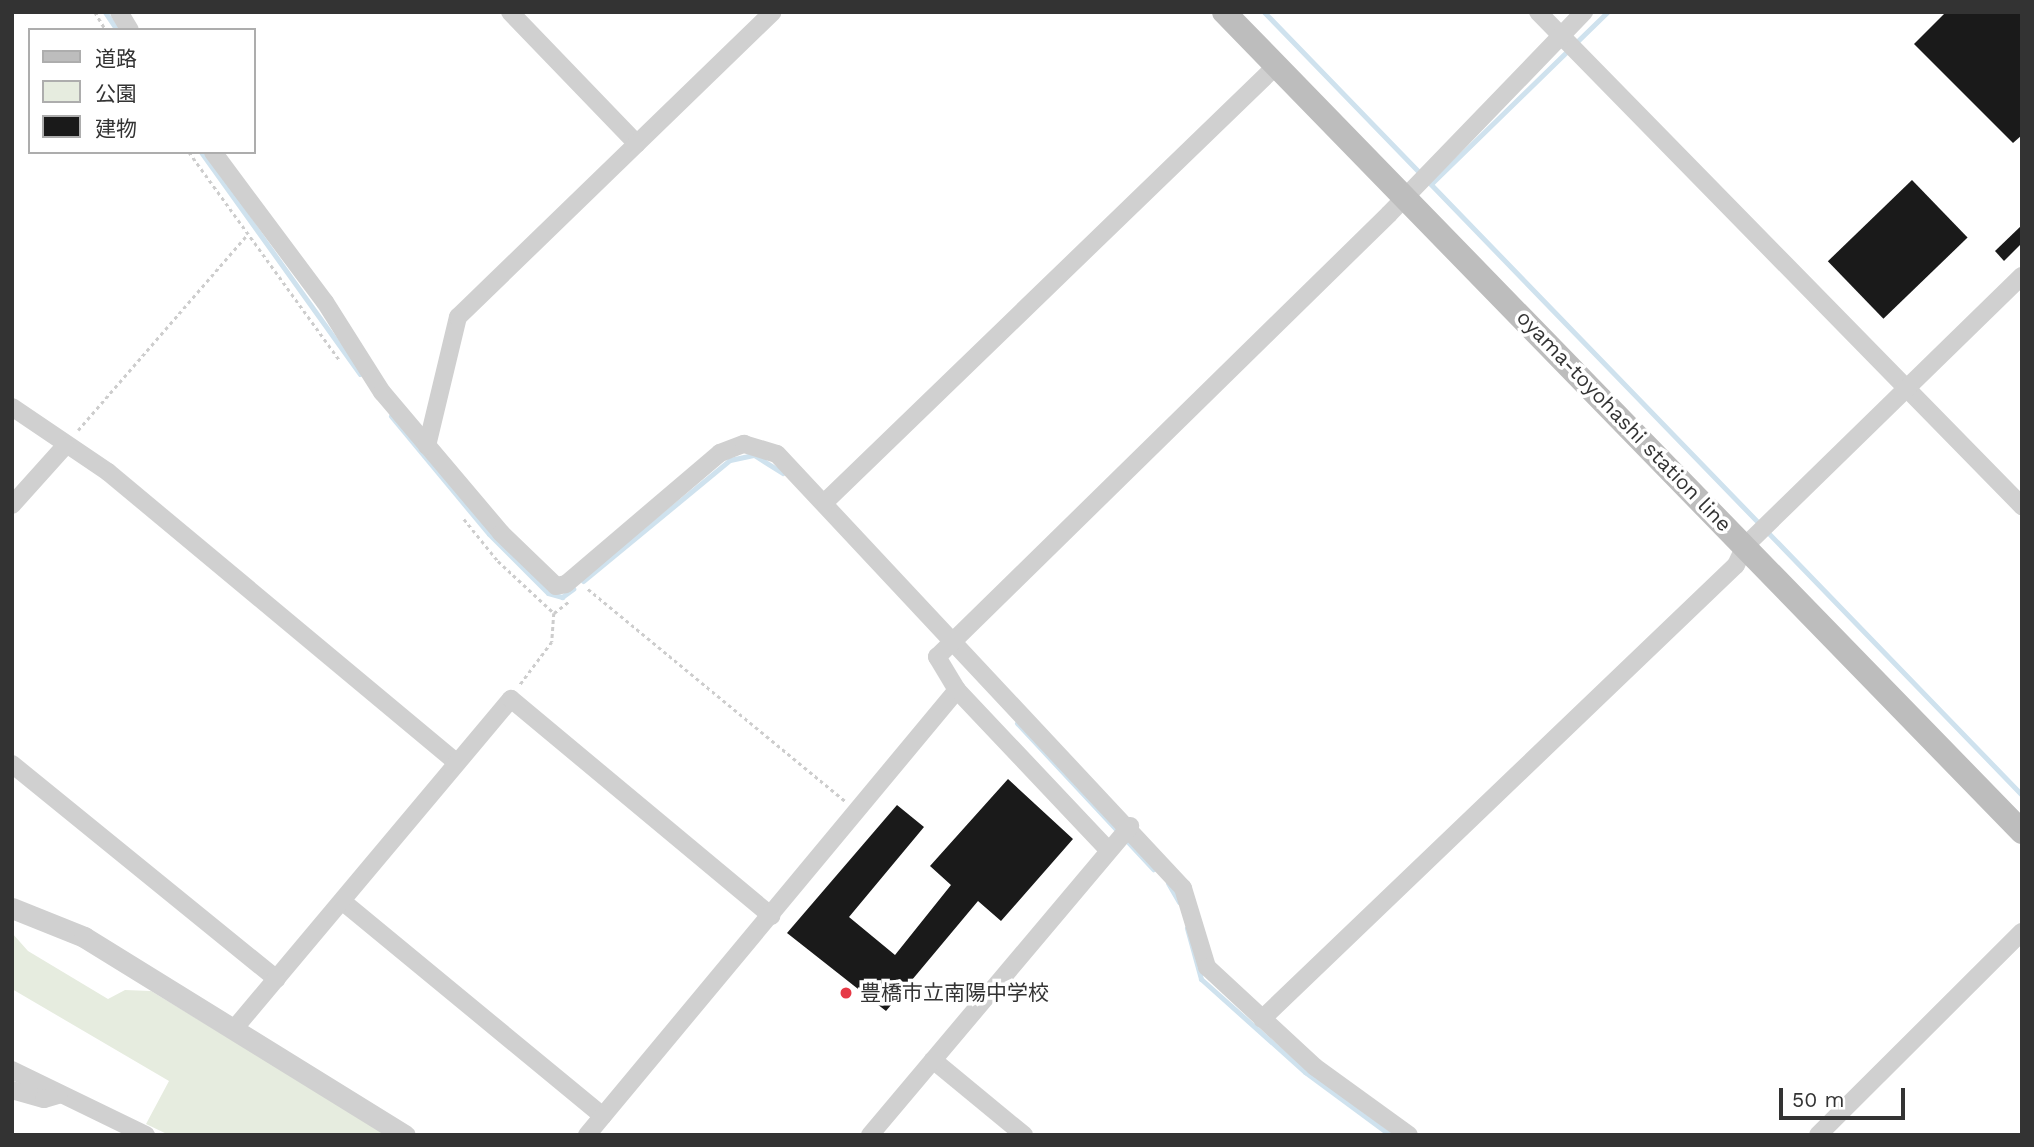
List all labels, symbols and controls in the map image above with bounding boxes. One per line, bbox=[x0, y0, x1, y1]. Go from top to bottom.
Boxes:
legend bbox=[28, 28, 256, 154]
text: 道路 bbox=[95, 46, 137, 71]
text: 公園 bbox=[95, 81, 137, 106]
text: 建物 bbox=[95, 116, 137, 141]
street label: oyama-toyohashi station line bbox=[1511, 305, 1737, 537]
place label: 豊橋市立南陽中学校 bbox=[860, 980, 1049, 1006]
marker: 豊橋市立南陽中学校 bbox=[838, 985, 854, 1001]
scale bar bbox=[1782, 1074, 1908, 1118]
text: 50 m bbox=[1792, 1087, 1844, 1112]

